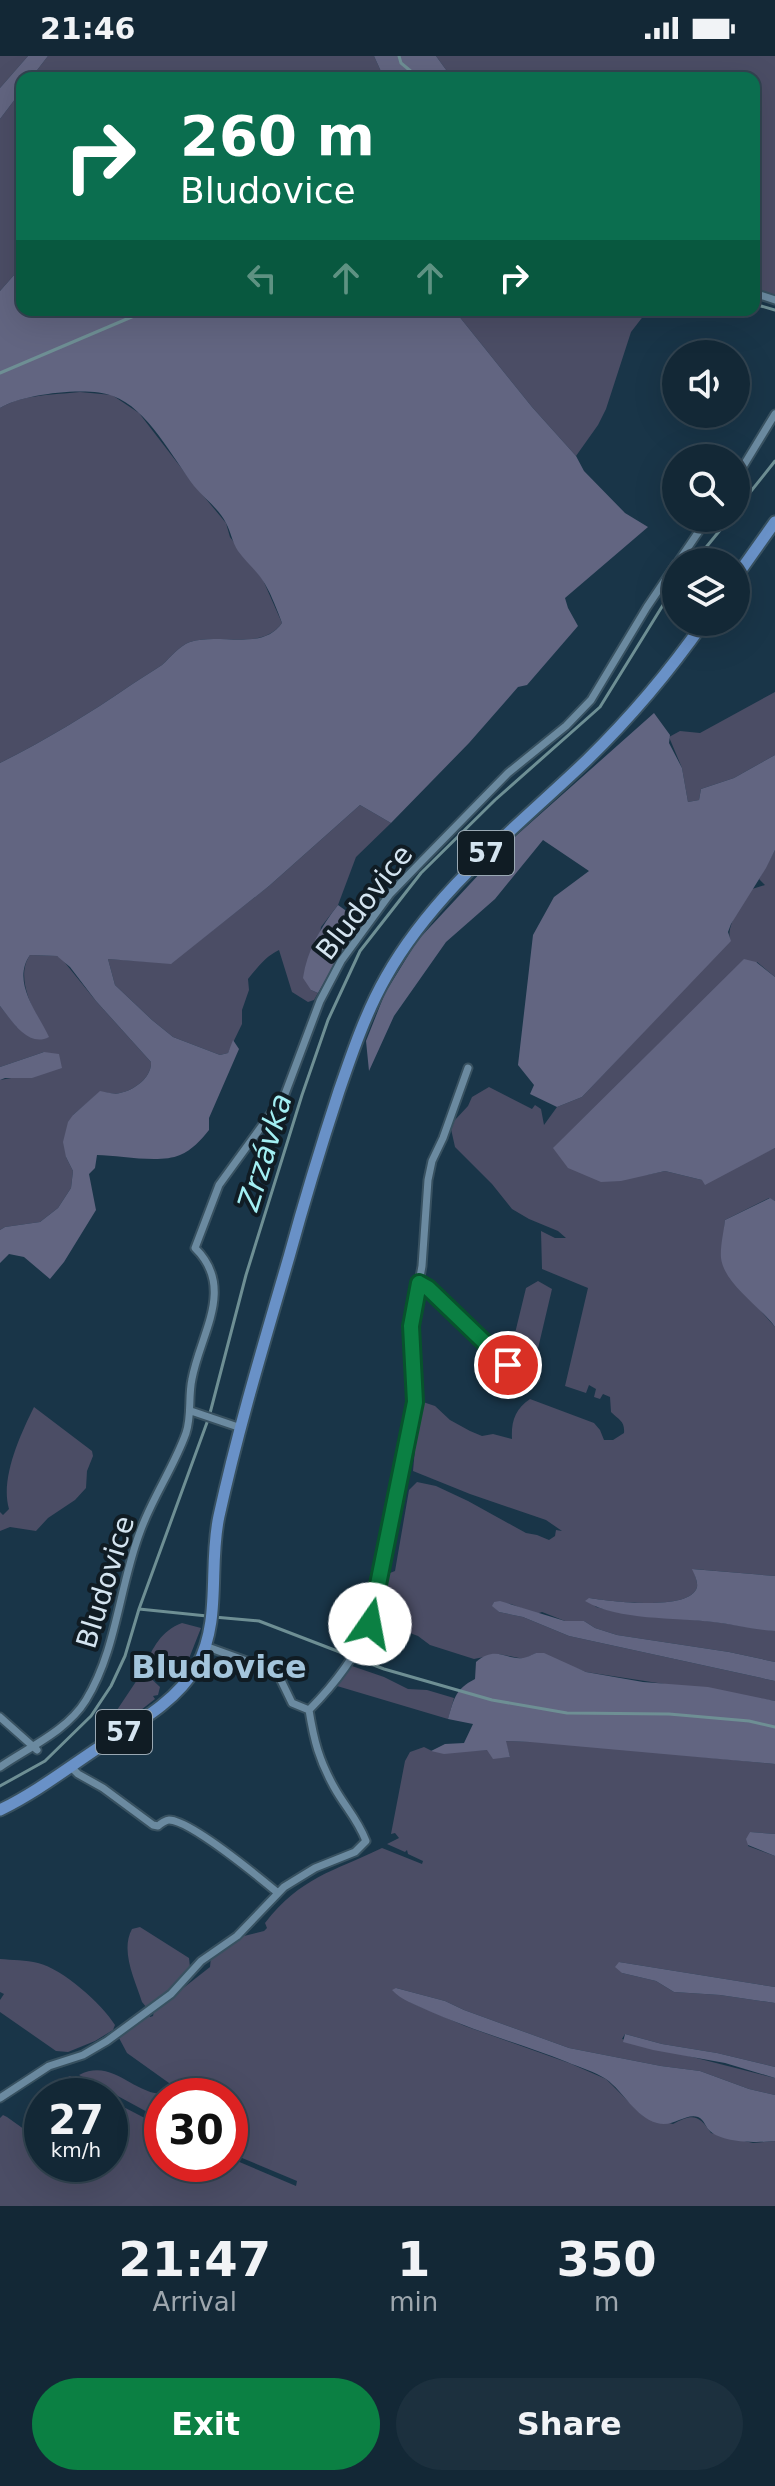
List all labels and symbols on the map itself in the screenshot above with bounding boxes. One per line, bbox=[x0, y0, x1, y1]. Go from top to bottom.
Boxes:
road number: 57 bbox=[458, 831, 514, 875]
street label: Bludovice bbox=[309, 838, 419, 966]
water label: Zrzávka bbox=[230, 1089, 299, 1216]
pin bbox=[474, 1331, 542, 1399]
street label: Bludovice bbox=[70, 1512, 141, 1652]
position arrow bbox=[328, 1582, 412, 1666]
district label: Bludovice bbox=[131, 1648, 307, 1686]
road number: 57 bbox=[96, 1710, 152, 1754]
speed limit sign: 30 bbox=[144, 2078, 248, 2182]

